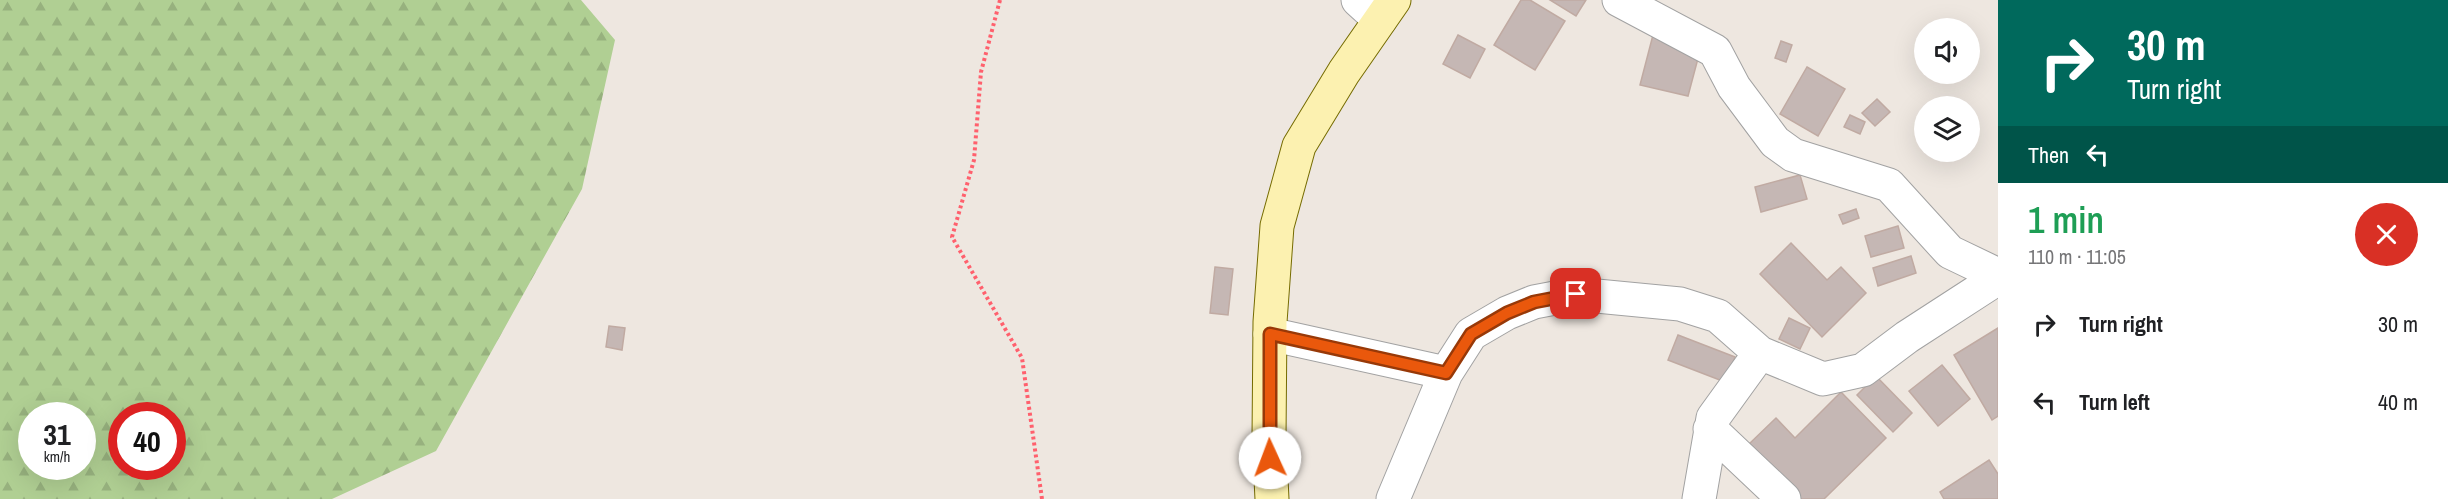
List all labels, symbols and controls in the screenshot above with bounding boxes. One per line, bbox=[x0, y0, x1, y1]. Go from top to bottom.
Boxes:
text: 30 m bbox=[2127, 17, 2206, 73]
map controls bbox=[1914, 18, 1980, 162]
button: sound bbox=[1914, 18, 1980, 84]
icon: right bbox=[2028, 24, 2106, 102]
text: Turn right bbox=[2127, 71, 2221, 107]
button: layers bbox=[1914, 96, 1980, 162]
icon: left bbox=[2081, 138, 2114, 171]
text: Then bbox=[2028, 140, 2069, 170]
text: 1 min bbox=[2028, 196, 2104, 244]
button: close bbox=[2355, 203, 2418, 266]
text: 110 m · 11:05 bbox=[2028, 243, 2126, 270]
pin bbox=[1550, 268, 1601, 319]
icon: arrive bbox=[1559, 277, 1592, 310]
icon: right bbox=[2028, 308, 2061, 341]
text: Turn right bbox=[2079, 309, 2163, 339]
text: 30 m bbox=[2378, 309, 2418, 339]
icon: left bbox=[2028, 386, 2061, 419]
text: Turn left bbox=[2079, 387, 2150, 417]
text: 40 m bbox=[2378, 387, 2418, 417]
speed limit sign: 40 bbox=[108, 402, 186, 480]
text: 31 bbox=[43, 414, 71, 454]
position arrow bbox=[1238, 426, 1302, 490]
text: km/h bbox=[44, 446, 70, 467]

